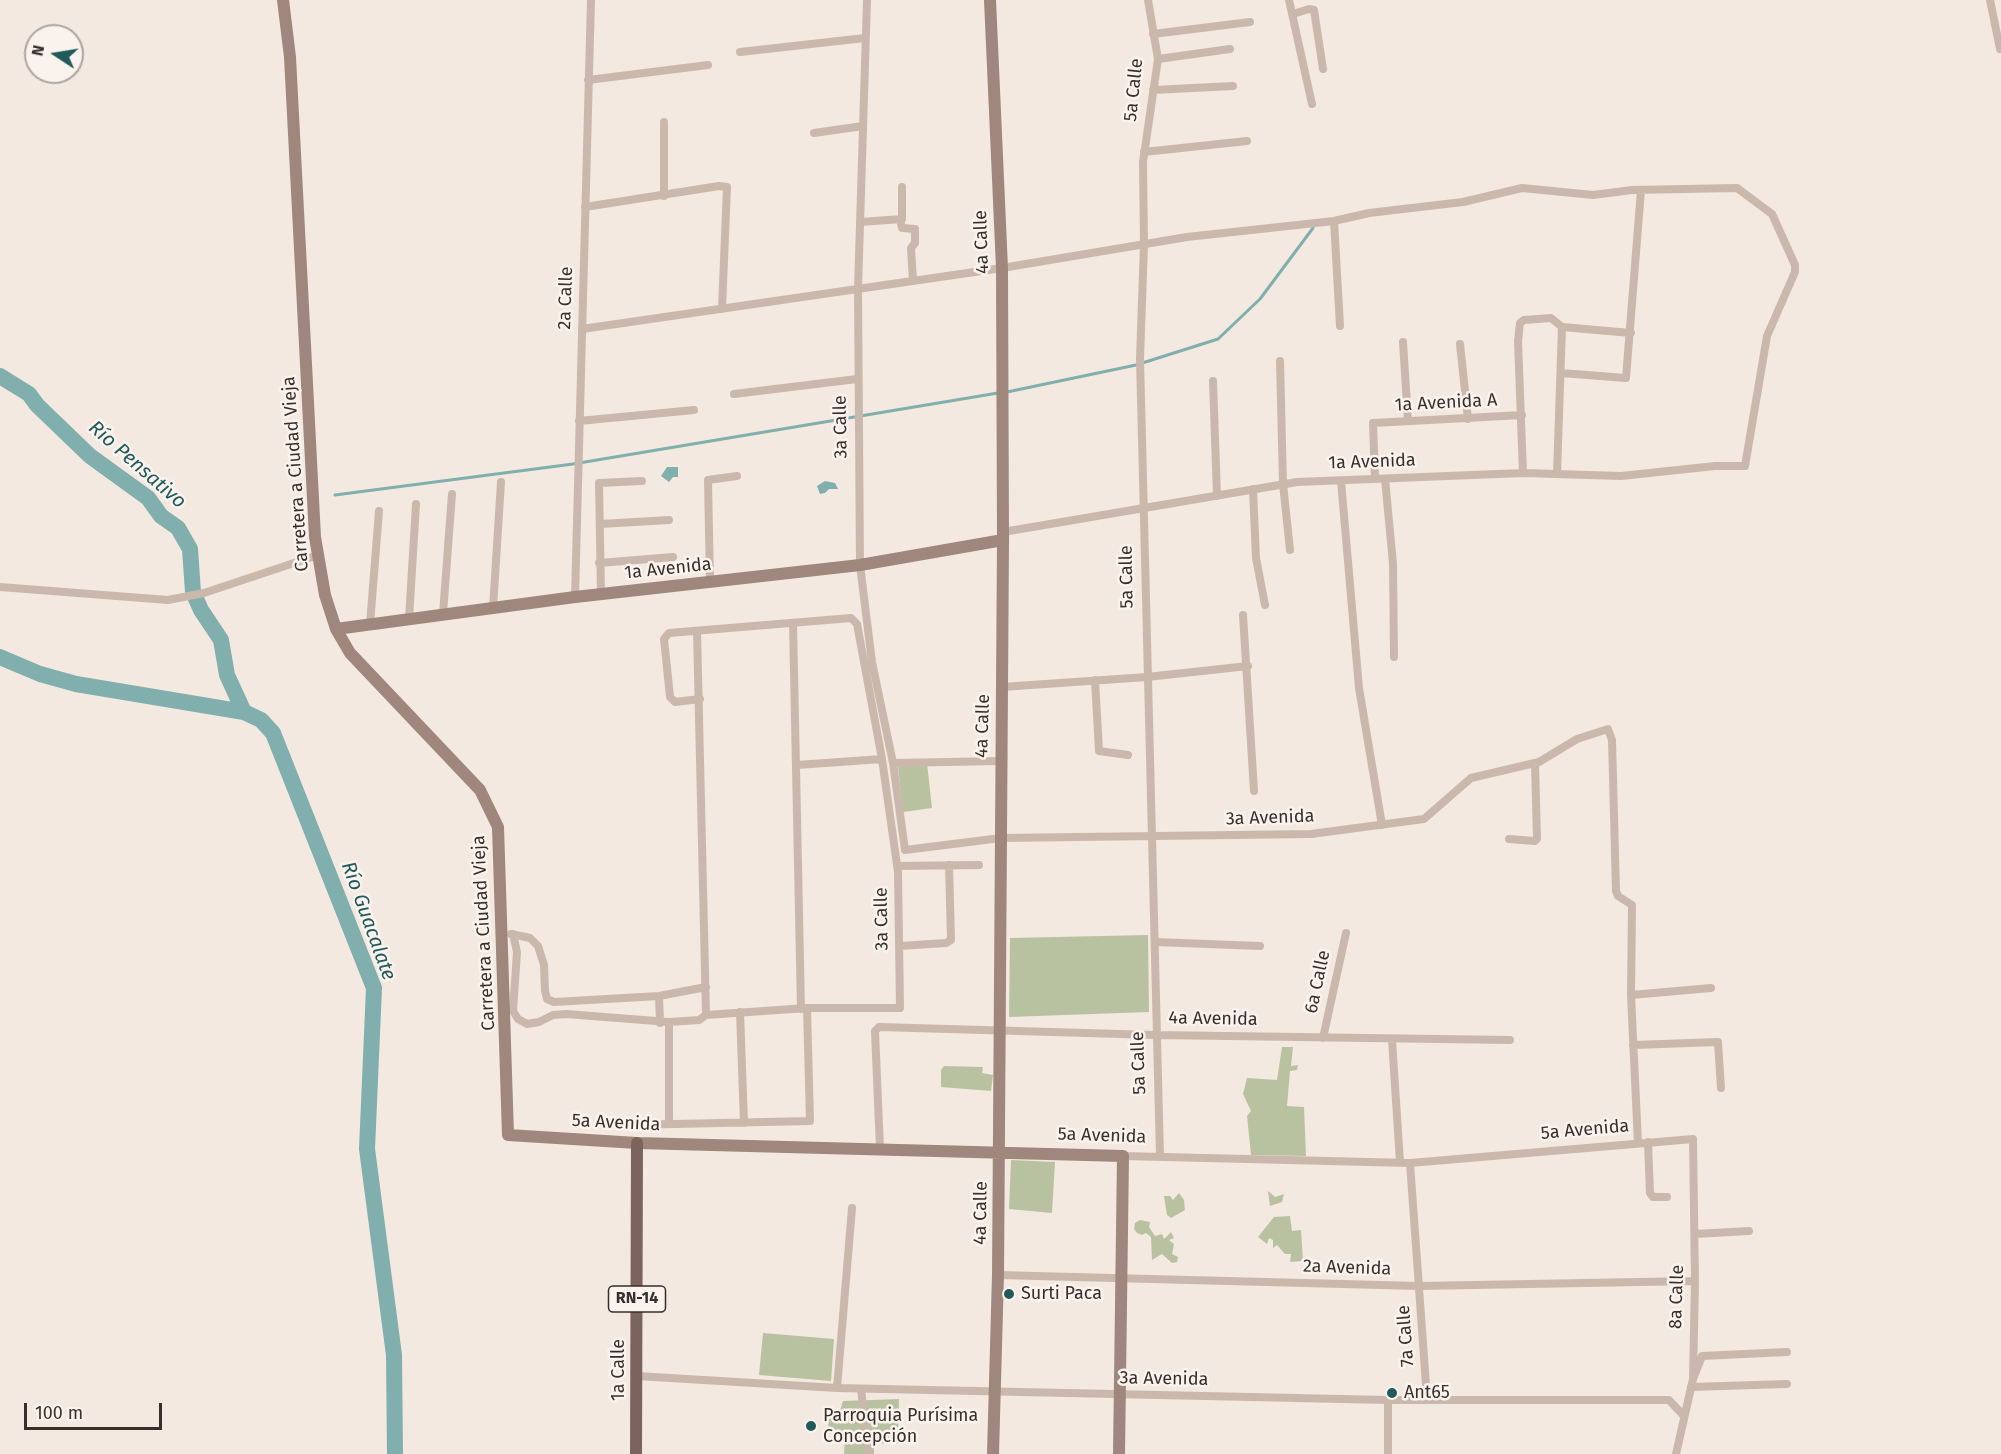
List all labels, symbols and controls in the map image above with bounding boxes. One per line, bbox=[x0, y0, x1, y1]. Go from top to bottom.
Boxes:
north arrow bbox=[24, 24, 84, 84]
text: N bbox=[27, 43, 48, 58]
street label: 5a Calle bbox=[1120, 57, 1148, 123]
street label: 4a Calle bbox=[970, 210, 994, 274]
street label: 2a Calle bbox=[554, 266, 578, 330]
street label: Carretera a Ciudad Vieja bbox=[278, 376, 314, 572]
street label: 1a Avenida A bbox=[1394, 390, 1498, 416]
street label: 3a Calle bbox=[830, 395, 852, 459]
water label: Río Pensativo bbox=[83, 416, 191, 514]
street label: 1a Avenida bbox=[1328, 450, 1416, 474]
street label: 5a Calle bbox=[1116, 545, 1138, 609]
street label: 1a Avenida bbox=[623, 554, 713, 584]
street label: 4a Calle bbox=[971, 694, 995, 758]
street label: 3a Avenida bbox=[1225, 806, 1315, 830]
street label: Carretera a Ciudad Vieja bbox=[468, 835, 500, 1031]
water label: Río Guacalate bbox=[335, 859, 401, 983]
street label: 3a Calle bbox=[871, 887, 893, 951]
street label: 6a Calle bbox=[1301, 948, 1335, 1016]
street label: 4a Avenida bbox=[1168, 1007, 1258, 1031]
street label: 5a Calle bbox=[1127, 1031, 1151, 1095]
street label: 5a Avenida bbox=[571, 1110, 661, 1136]
street label: 5a Avenida bbox=[1540, 1115, 1630, 1145]
street label: 5a Avenida bbox=[1057, 1124, 1147, 1148]
street label: 4a Calle bbox=[970, 1181, 992, 1245]
street label: 2a Avenida bbox=[1302, 1256, 1392, 1280]
street label: 8a Calle bbox=[1665, 1265, 1689, 1329]
place label: Surti Paca bbox=[1021, 1283, 1102, 1305]
road number: RN-14 bbox=[608, 1286, 666, 1312]
marker: Surti Paca bbox=[1002, 1287, 1016, 1301]
street label: 7a Calle bbox=[1393, 1304, 1419, 1368]
street label: 1a Calle bbox=[608, 1339, 630, 1401]
street label: 3a Avenida bbox=[1120, 1367, 1208, 1391]
place label: Ant65 bbox=[1404, 1382, 1450, 1404]
marker: Ant65 bbox=[1385, 1386, 1399, 1400]
scale bar bbox=[27, 1391, 165, 1429]
text: 100 m bbox=[35, 1402, 83, 1424]
place label: Parroquia Purísima Concepción bbox=[823, 1405, 978, 1448]
marker: Parroquia Purísima Concepción bbox=[804, 1419, 818, 1433]

